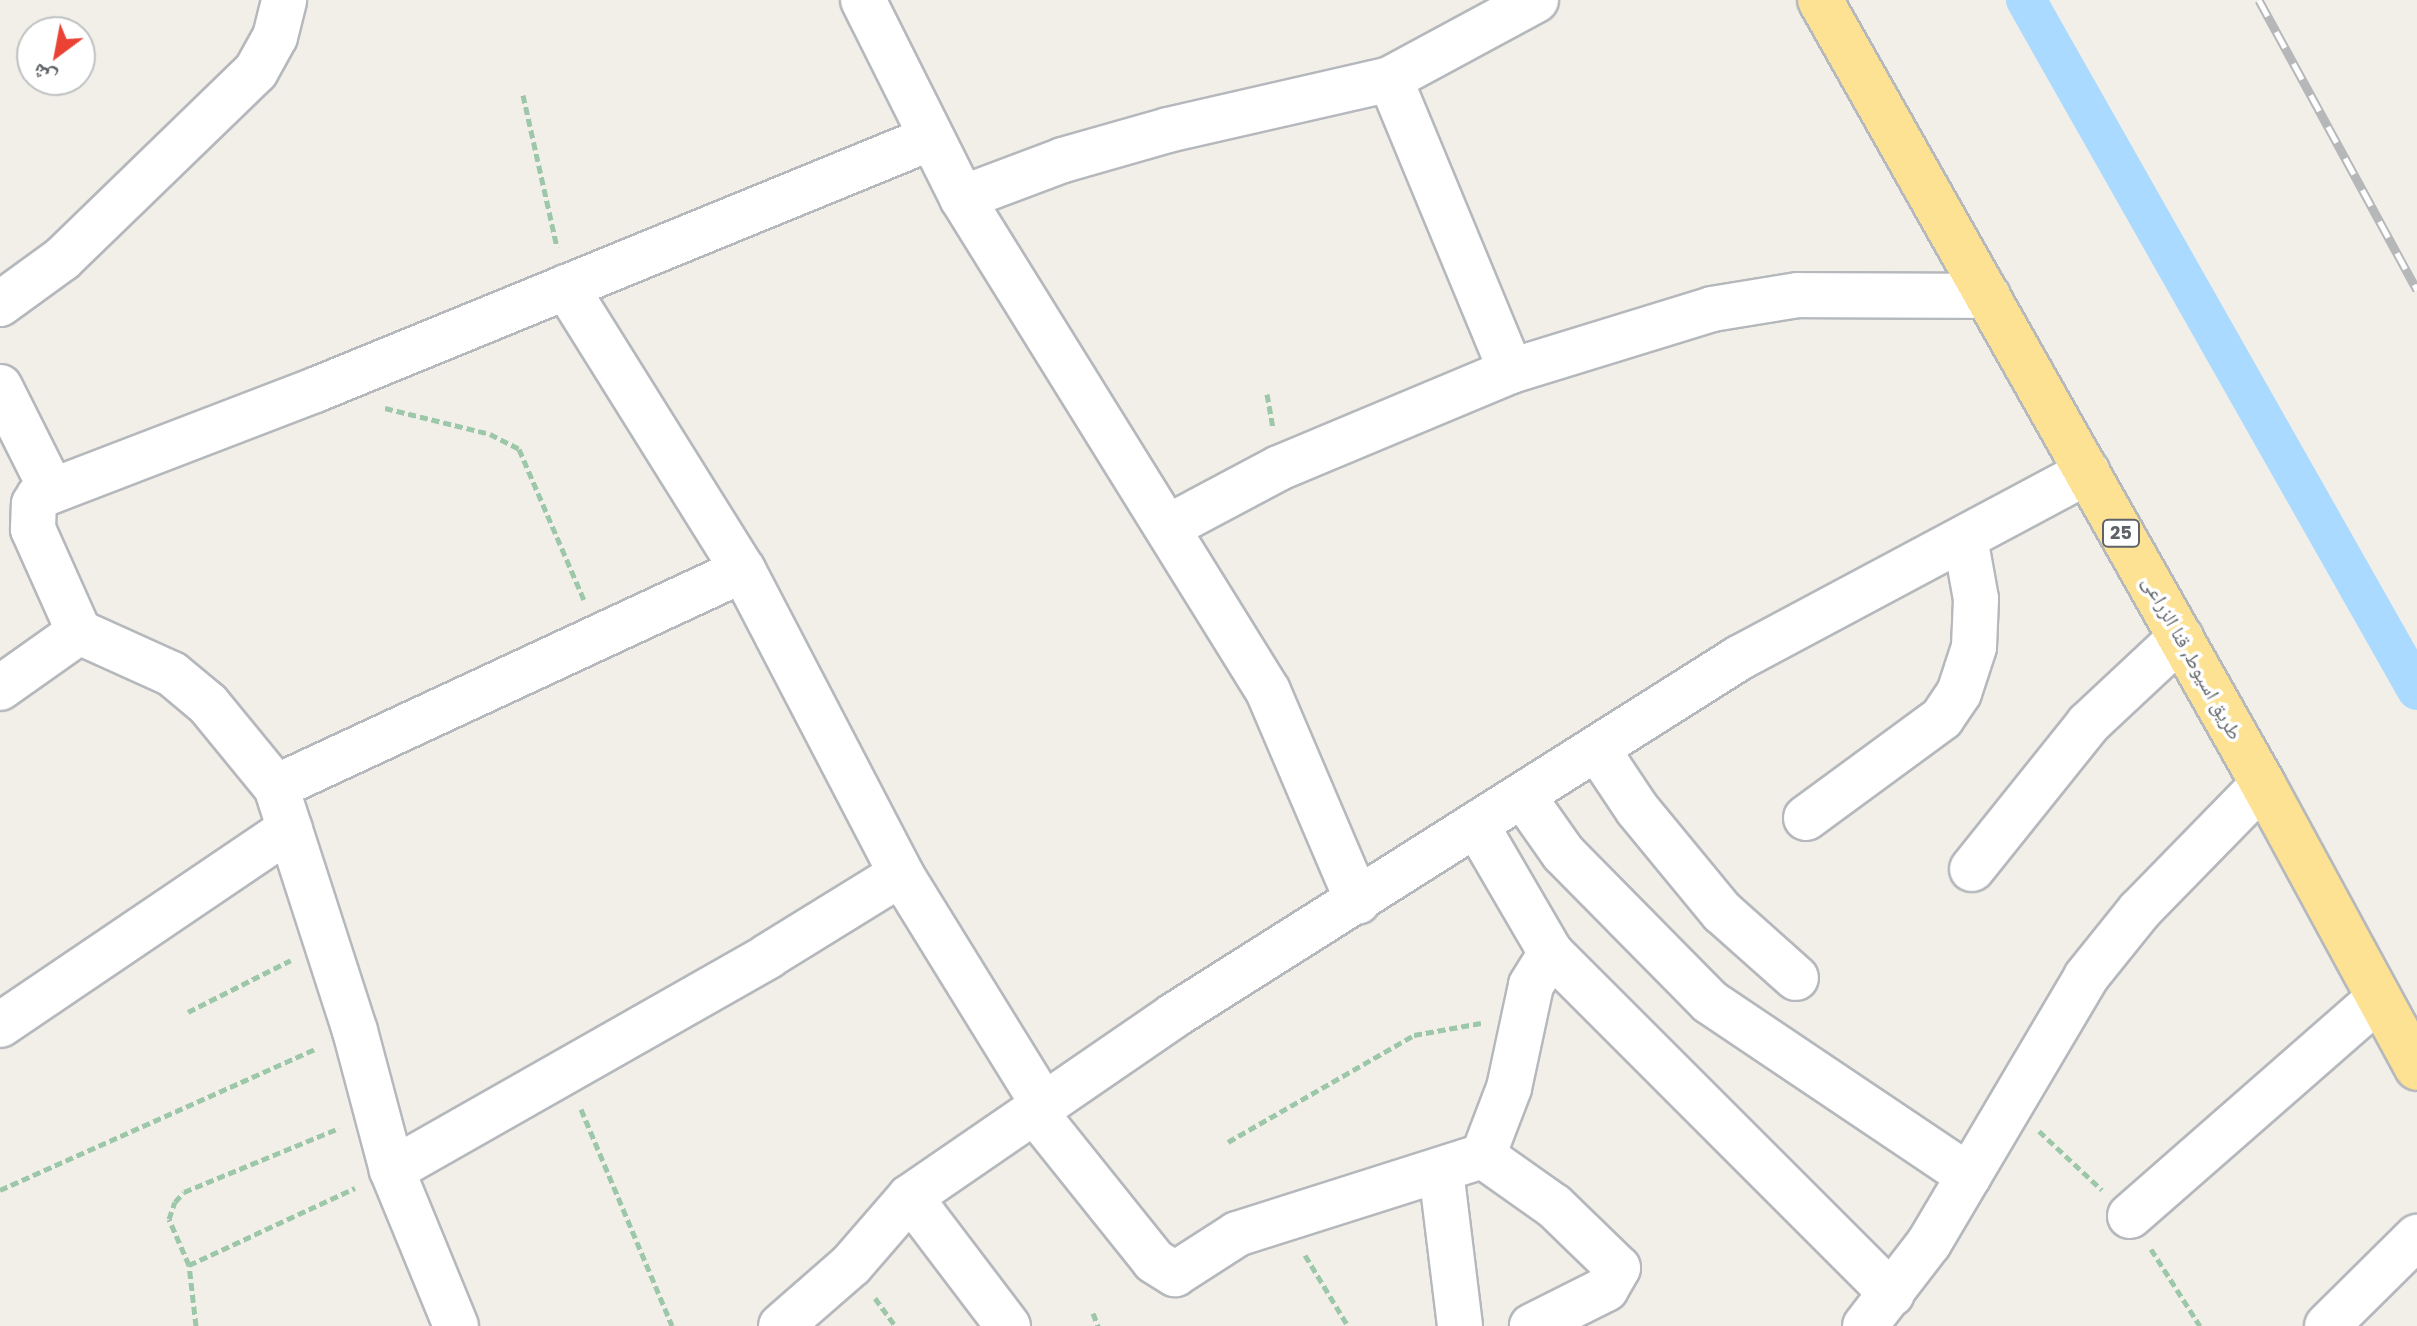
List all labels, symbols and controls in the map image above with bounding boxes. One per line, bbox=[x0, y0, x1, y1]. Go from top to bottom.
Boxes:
north arrow bbox=[16, 16, 96, 96]
text: ش bbox=[26, 56, 62, 94]
road number: 25 bbox=[2101, 519, 2141, 547]
street label: طريق اسيوط, قنا الزراعى bbox=[2137, 572, 2247, 744]

